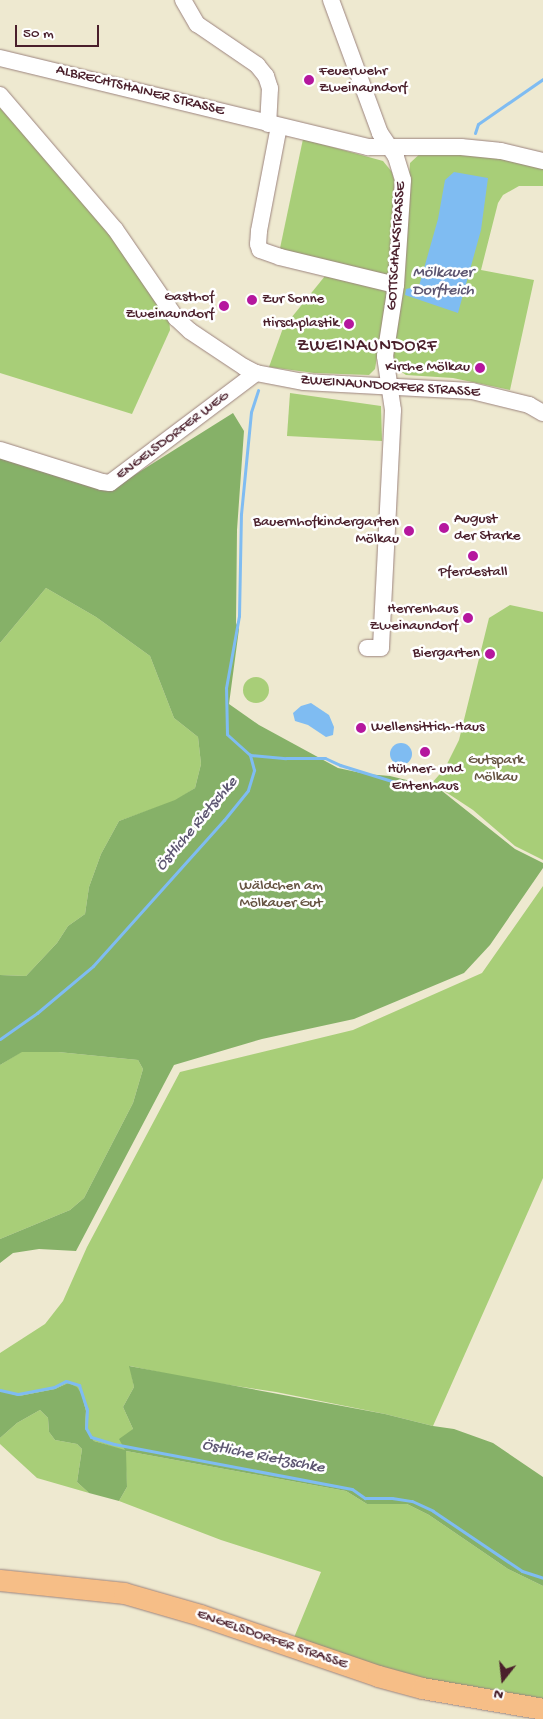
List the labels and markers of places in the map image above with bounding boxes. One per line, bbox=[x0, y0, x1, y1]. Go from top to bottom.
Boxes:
place label: Feuerwehr Zweinaundorf bbox=[319, 62, 407, 97]
marker: Feuerwehr Zweinaundorf bbox=[303, 74, 315, 86]
place label: Gasthof Zweinaundorf bbox=[126, 288, 214, 323]
place label: Zur Sonne bbox=[262, 291, 324, 309]
marker: Zur Sonne bbox=[246, 294, 258, 306]
marker: Gasthof Zweinaundorf bbox=[218, 300, 230, 312]
place label: Hirschplastik bbox=[263, 315, 339, 333]
marker: Hirschplastik bbox=[343, 318, 355, 330]
place label: Kirche Mölkau bbox=[385, 359, 470, 377]
marker: Kirche Mölkau bbox=[474, 362, 486, 374]
place label: August der Starke bbox=[454, 510, 521, 545]
place label: Bauernhofkindergarten Mölkau bbox=[253, 513, 399, 548]
marker: August der Starke bbox=[438, 522, 450, 534]
marker: Bauernhofkindergarten Mölkau bbox=[403, 525, 415, 537]
marker: Pferdestall bbox=[467, 550, 479, 562]
place label: Pferdestall bbox=[438, 564, 508, 582]
place label: Herrenhaus Zweinaundorf bbox=[370, 600, 458, 635]
marker: Herrenhaus Zweinaundorf bbox=[462, 612, 474, 624]
place label: Biergarten bbox=[413, 645, 480, 663]
marker: Biergarten bbox=[484, 648, 496, 660]
place label: Wellensittich-Haus bbox=[371, 719, 485, 737]
marker: Wellensittich-Haus bbox=[355, 722, 367, 734]
marker: Hühner- und Entenhaus bbox=[419, 746, 431, 758]
place label: Hühner- und Entenhaus bbox=[387, 760, 463, 795]

